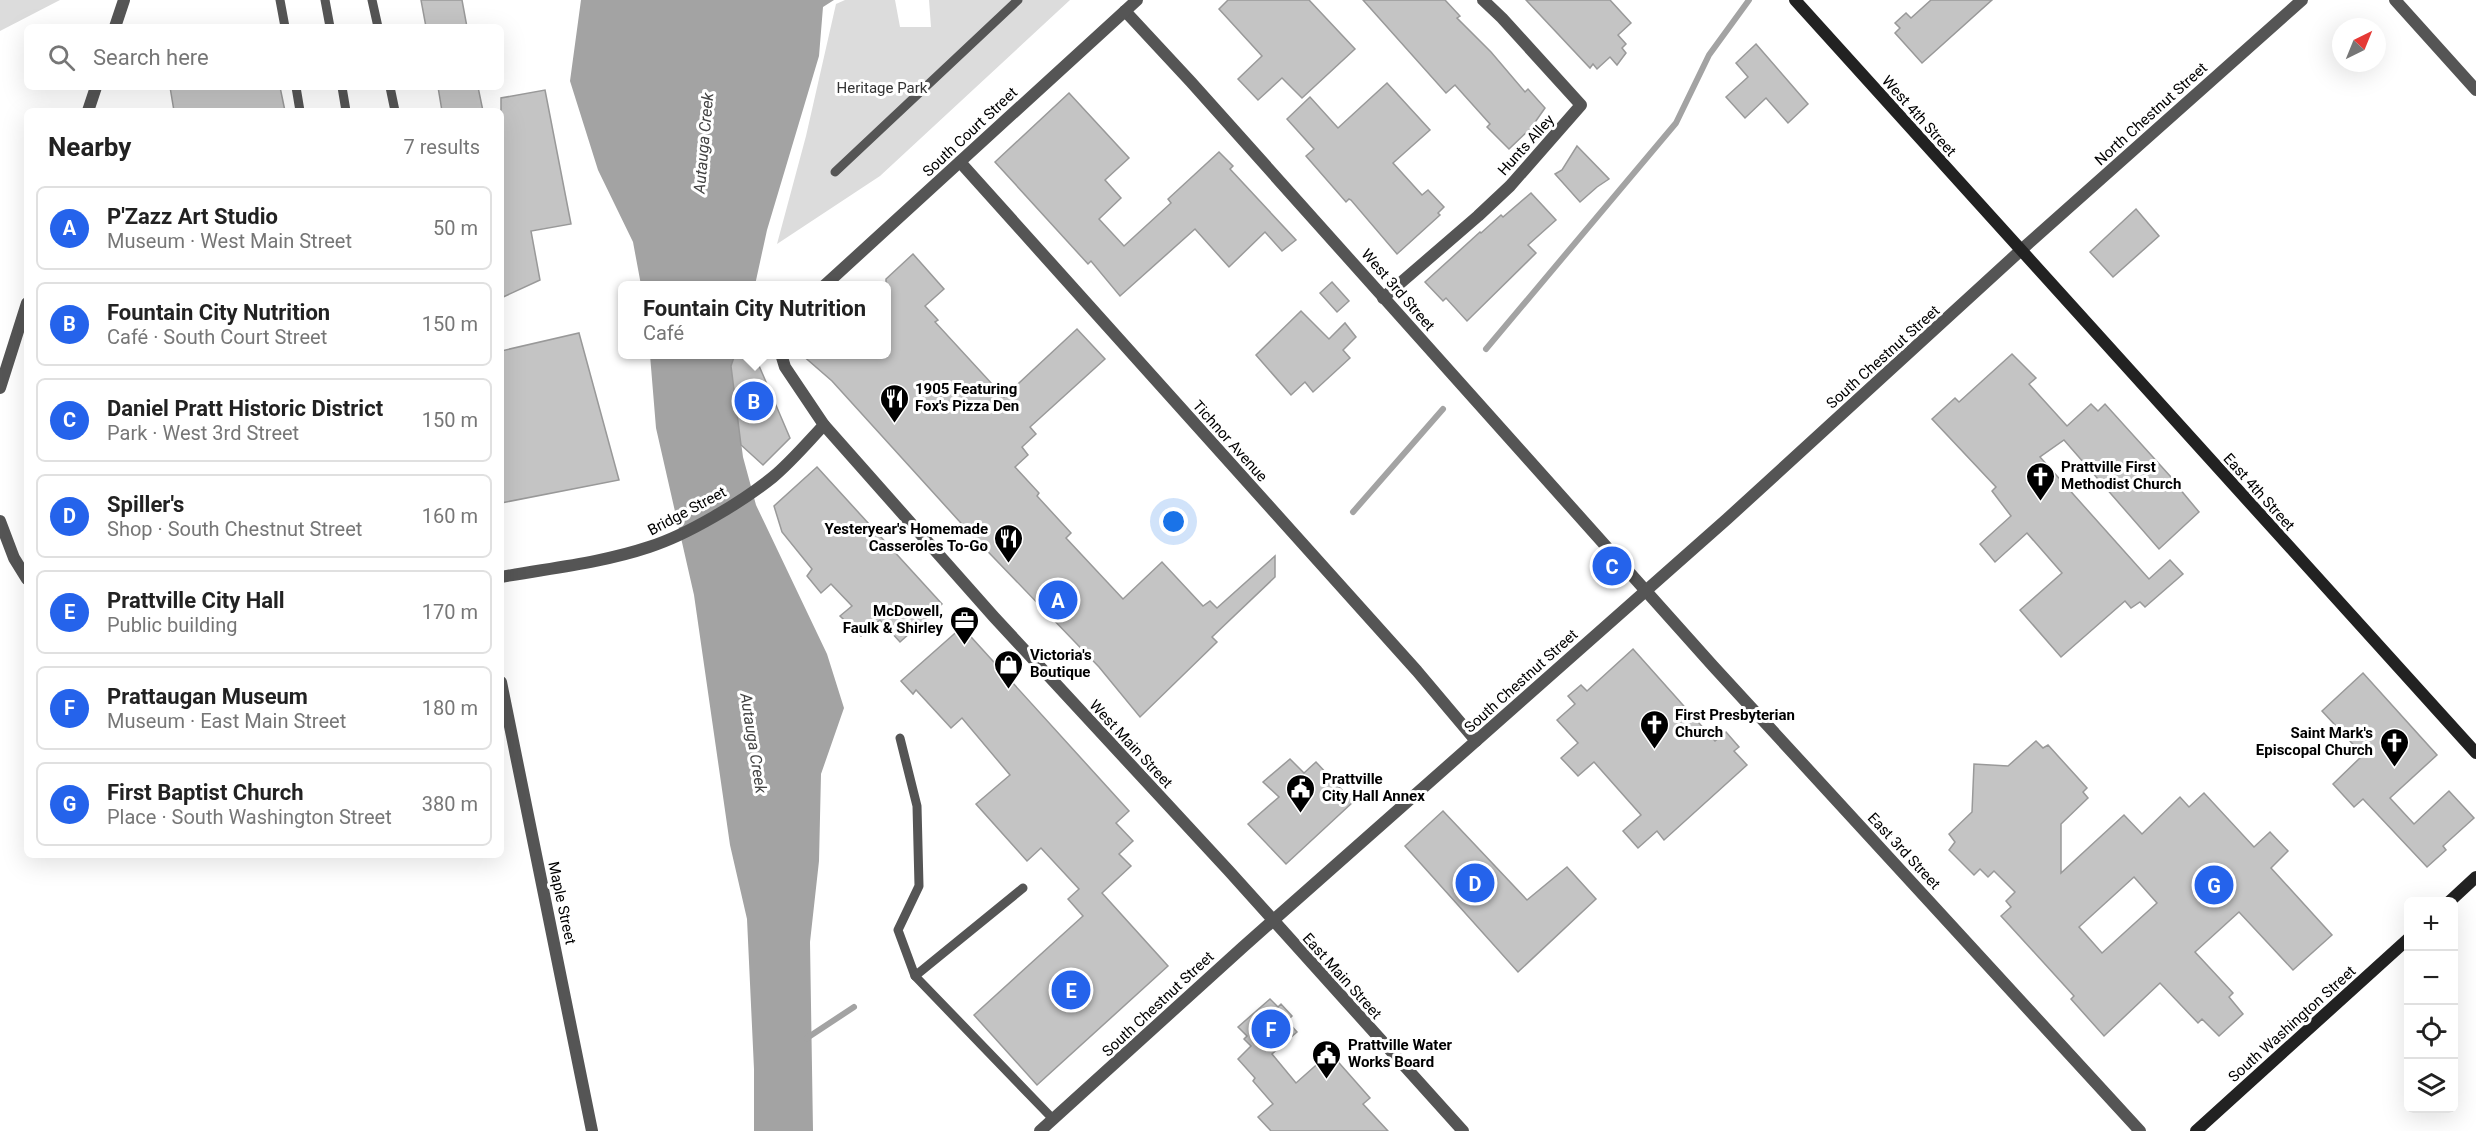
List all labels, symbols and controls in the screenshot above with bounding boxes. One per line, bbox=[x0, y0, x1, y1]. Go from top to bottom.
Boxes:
north arrow bbox=[2332, 18, 2386, 72]
search box bbox=[24, 24, 504, 90]
icon: search bbox=[45, 41, 78, 74]
text: Search here bbox=[93, 45, 209, 70]
street label: North Chestnut Street bbox=[2091, 59, 2211, 169]
street label: West 4th Street bbox=[1878, 72, 1960, 160]
park label: Heritage Park bbox=[837, 79, 928, 97]
street label: South Court Street bbox=[919, 83, 1021, 180]
water label: Autauga Creek bbox=[690, 91, 717, 195]
street label: Hunts Alley bbox=[1494, 111, 1558, 179]
text: Nearby bbox=[48, 132, 131, 162]
text: 7 results bbox=[404, 135, 480, 159]
text: P'Zazz Art Studio bbox=[107, 204, 278, 229]
text: A bbox=[63, 216, 76, 240]
text: 50 m bbox=[433, 216, 478, 240]
text: Museum · West Main Street bbox=[107, 229, 352, 253]
street label: West 3rd Street bbox=[1358, 245, 1438, 335]
popup bbox=[618, 281, 891, 359]
text: Fountain City Nutrition bbox=[643, 296, 866, 321]
text: Fountain City Nutrition bbox=[107, 300, 330, 325]
street label: South Chestnut Street bbox=[1823, 301, 1943, 413]
text: B bbox=[63, 312, 76, 336]
text: 150 m bbox=[422, 312, 478, 336]
text: Café bbox=[643, 321, 684, 345]
text: Café · South Court Street bbox=[107, 325, 327, 349]
pin: B bbox=[734, 378, 774, 424]
place label: 1905 Featuring Fox's Pizza Den bbox=[915, 380, 1019, 415]
restaurant icon: 1905 Featuring Fox's Pizza Den bbox=[878, 382, 910, 424]
text: Daniel Pratt Historic District bbox=[107, 396, 383, 421]
street label: Tichnor Avenue bbox=[1189, 397, 1271, 485]
text: C bbox=[63, 408, 76, 432]
text: 150 m bbox=[422, 408, 478, 432]
text: Park · West 3rd Street bbox=[107, 421, 299, 445]
street label: East 4th Street bbox=[2220, 450, 2299, 534]
place label: Prattville First Methodist Church bbox=[2061, 458, 2181, 493]
church icon: Prattville First Methodist Church bbox=[2024, 460, 2056, 502]
street label: Bridge Street bbox=[645, 483, 729, 539]
text: Spiller's bbox=[107, 492, 184, 517]
text: D bbox=[63, 504, 76, 528]
text: 160 m bbox=[422, 504, 478, 528]
your location bbox=[1159, 507, 1188, 536]
text: Shop · South Chestnut Street bbox=[107, 517, 362, 541]
place label: Yesteryear's Homemade Casseroles To-Go bbox=[824, 520, 988, 555]
restaurant icon: Yesteryear's Homemade Casseroles To-Go bbox=[993, 522, 1025, 564]
pin: C bbox=[1592, 544, 1632, 588]
pin: A bbox=[1038, 578, 1078, 622]
text: Prattville City Hall bbox=[107, 588, 285, 613]
text: E bbox=[64, 600, 75, 624]
text: 170 m bbox=[422, 600, 478, 624]
place label: McDowell, Faulk & Shirley bbox=[843, 602, 943, 637]
office icon: McDowell, Faulk & Shirley bbox=[948, 604, 980, 646]
text: Public building bbox=[107, 613, 237, 637]
street label: South Chestnut Street bbox=[1461, 625, 1581, 737]
place label: Victoria's Boutique bbox=[1030, 646, 1092, 681]
shop icon: Victoria's Boutique bbox=[993, 648, 1025, 690]
text: Prattaugan Museum bbox=[107, 684, 308, 709]
water label: Autauga Creek bbox=[736, 691, 771, 796]
text: F bbox=[64, 696, 75, 720]
text: 180 m bbox=[422, 696, 478, 720]
street label: West Main Street bbox=[1086, 696, 1176, 792]
place label: First Presbyterian Church bbox=[1675, 706, 1795, 741]
church icon: First Presbyterian Church bbox=[1638, 708, 1670, 750]
text: Museum · East Main Street bbox=[107, 709, 346, 733]
place label: Saint Mark's Episcopal Church bbox=[2256, 724, 2373, 759]
church icon: Saint Mark's Episcopal Church bbox=[2378, 726, 2410, 768]
place label: Prattville City Hall Annex bbox=[1322, 770, 1425, 805]
public building icon: Prattville City Hall Annex bbox=[1285, 772, 1317, 814]
text: First Baptist Church bbox=[107, 780, 304, 805]
text: G bbox=[63, 792, 76, 816]
text: 380 m bbox=[422, 792, 478, 816]
text: Place · South Washington Street bbox=[107, 805, 392, 829]
street label: East 3rd Street bbox=[1864, 809, 1944, 893]
street label: Maple Street bbox=[544, 860, 580, 946]
pin: D bbox=[1456, 860, 1494, 906]
pin: G bbox=[2194, 862, 2234, 908]
map controls bbox=[2404, 897, 2458, 1113]
button: + bbox=[2404, 897, 2458, 951]
street label: East Main Street bbox=[1299, 929, 1385, 1023]
street label: South Chestnut Street bbox=[1098, 948, 1218, 1060]
button: − bbox=[2404, 951, 2458, 1005]
street label: South Washington Street bbox=[2225, 962, 2359, 1086]
pin: E bbox=[1052, 968, 1090, 1012]
button: locate bbox=[2404, 1005, 2458, 1059]
pin: F bbox=[1252, 1006, 1290, 1052]
place label: Prattville Water Works Board bbox=[1348, 1036, 1453, 1071]
public building icon: Prattville Water Works Board bbox=[1311, 1038, 1343, 1080]
button: layers bbox=[2404, 1059, 2458, 1113]

